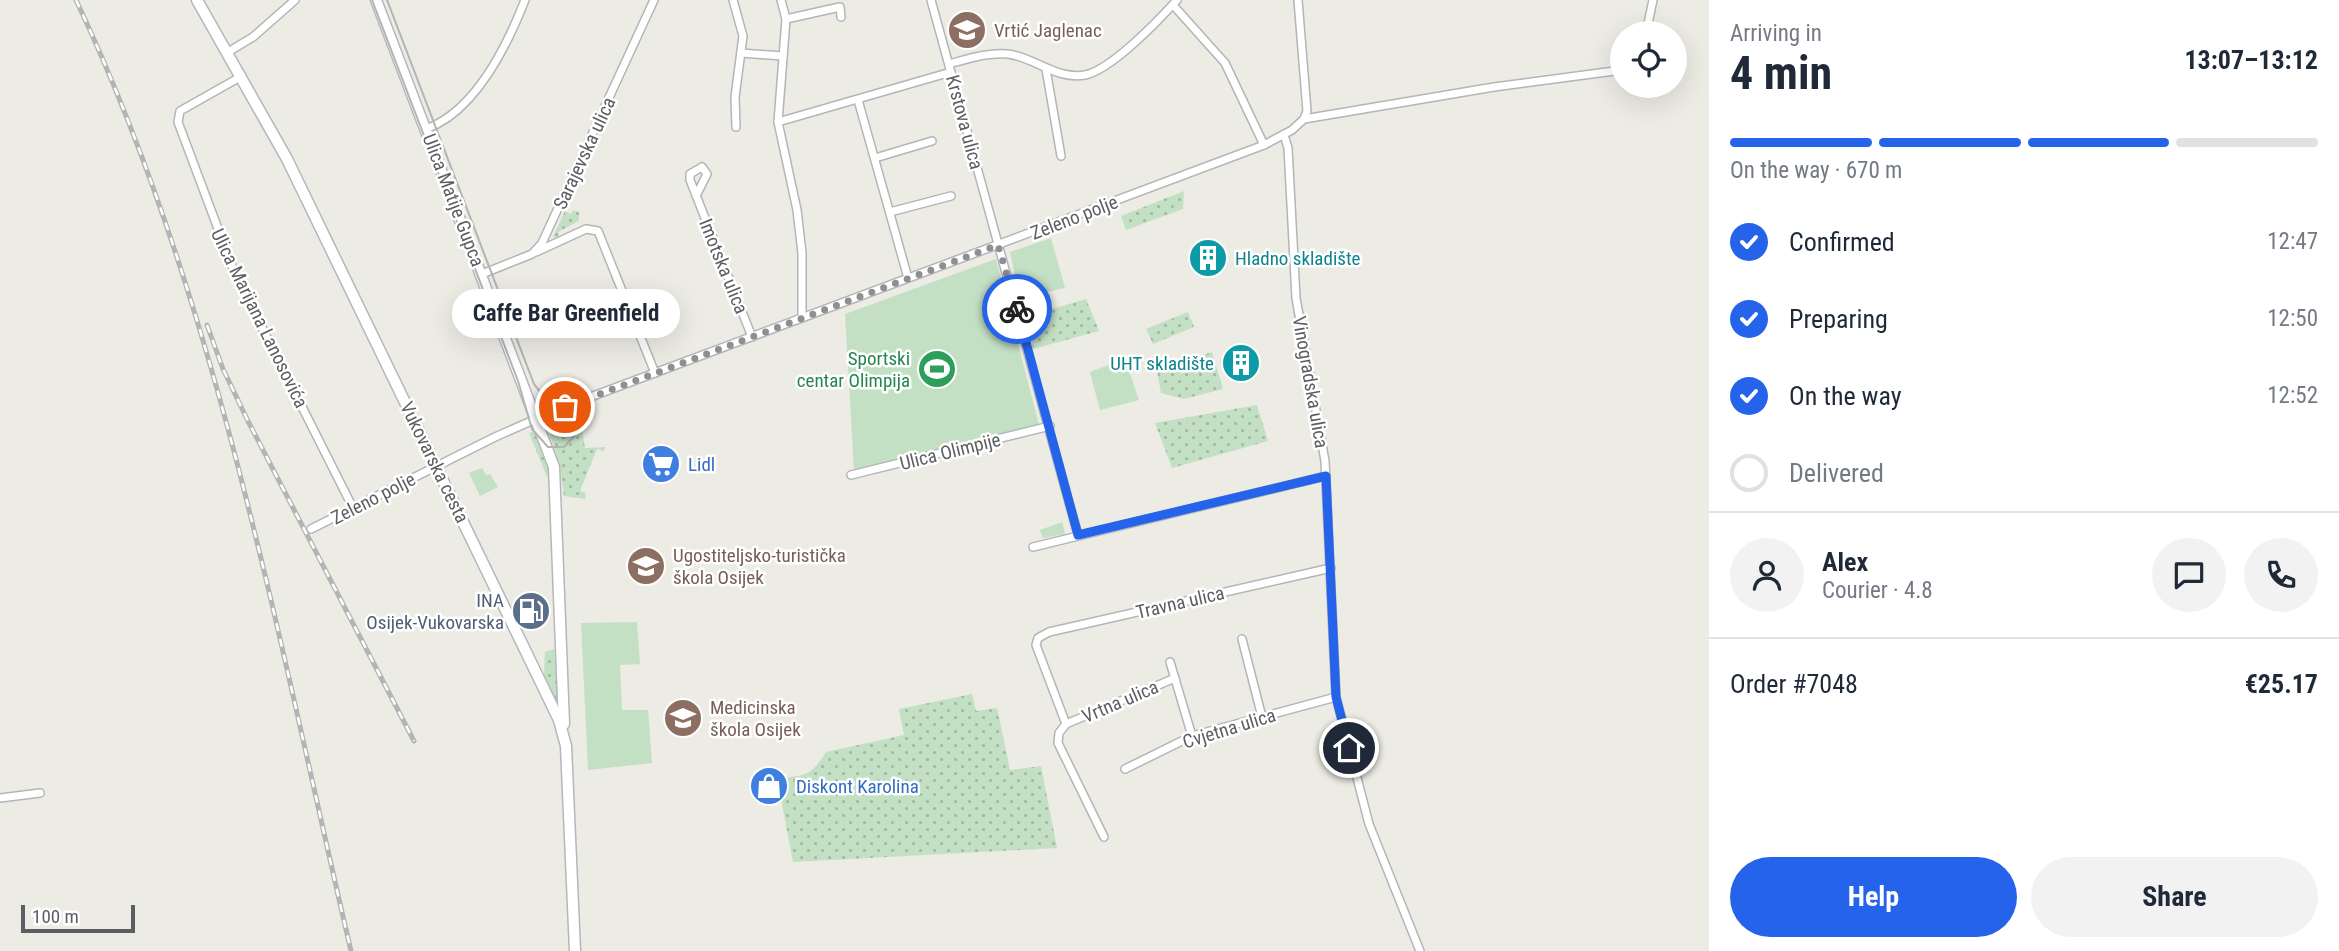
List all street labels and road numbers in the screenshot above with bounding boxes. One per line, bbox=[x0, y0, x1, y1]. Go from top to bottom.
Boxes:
street label: Krstova ulica bbox=[941, 72, 988, 172]
street label: Sarajevska ulica bbox=[548, 93, 620, 213]
street label: Ulica Matije Gupca bbox=[418, 131, 489, 270]
street label: Zeleno polje bbox=[1027, 190, 1121, 245]
street label: Imotska ulica bbox=[694, 215, 753, 317]
street label: Ulica Marijana Lanosovića bbox=[206, 225, 313, 412]
street label: Vinogradska ulica bbox=[1288, 314, 1333, 450]
street label: Vukovarska cesta bbox=[395, 398, 474, 527]
street label: Ulica Olimpije bbox=[897, 428, 1003, 475]
street label: Zeleno polje bbox=[327, 467, 419, 529]
street label: Travna ulica bbox=[1134, 581, 1227, 624]
street label: Vrtna ulica bbox=[1079, 675, 1162, 728]
street label: Cvjetna ulica bbox=[1180, 703, 1278, 754]

